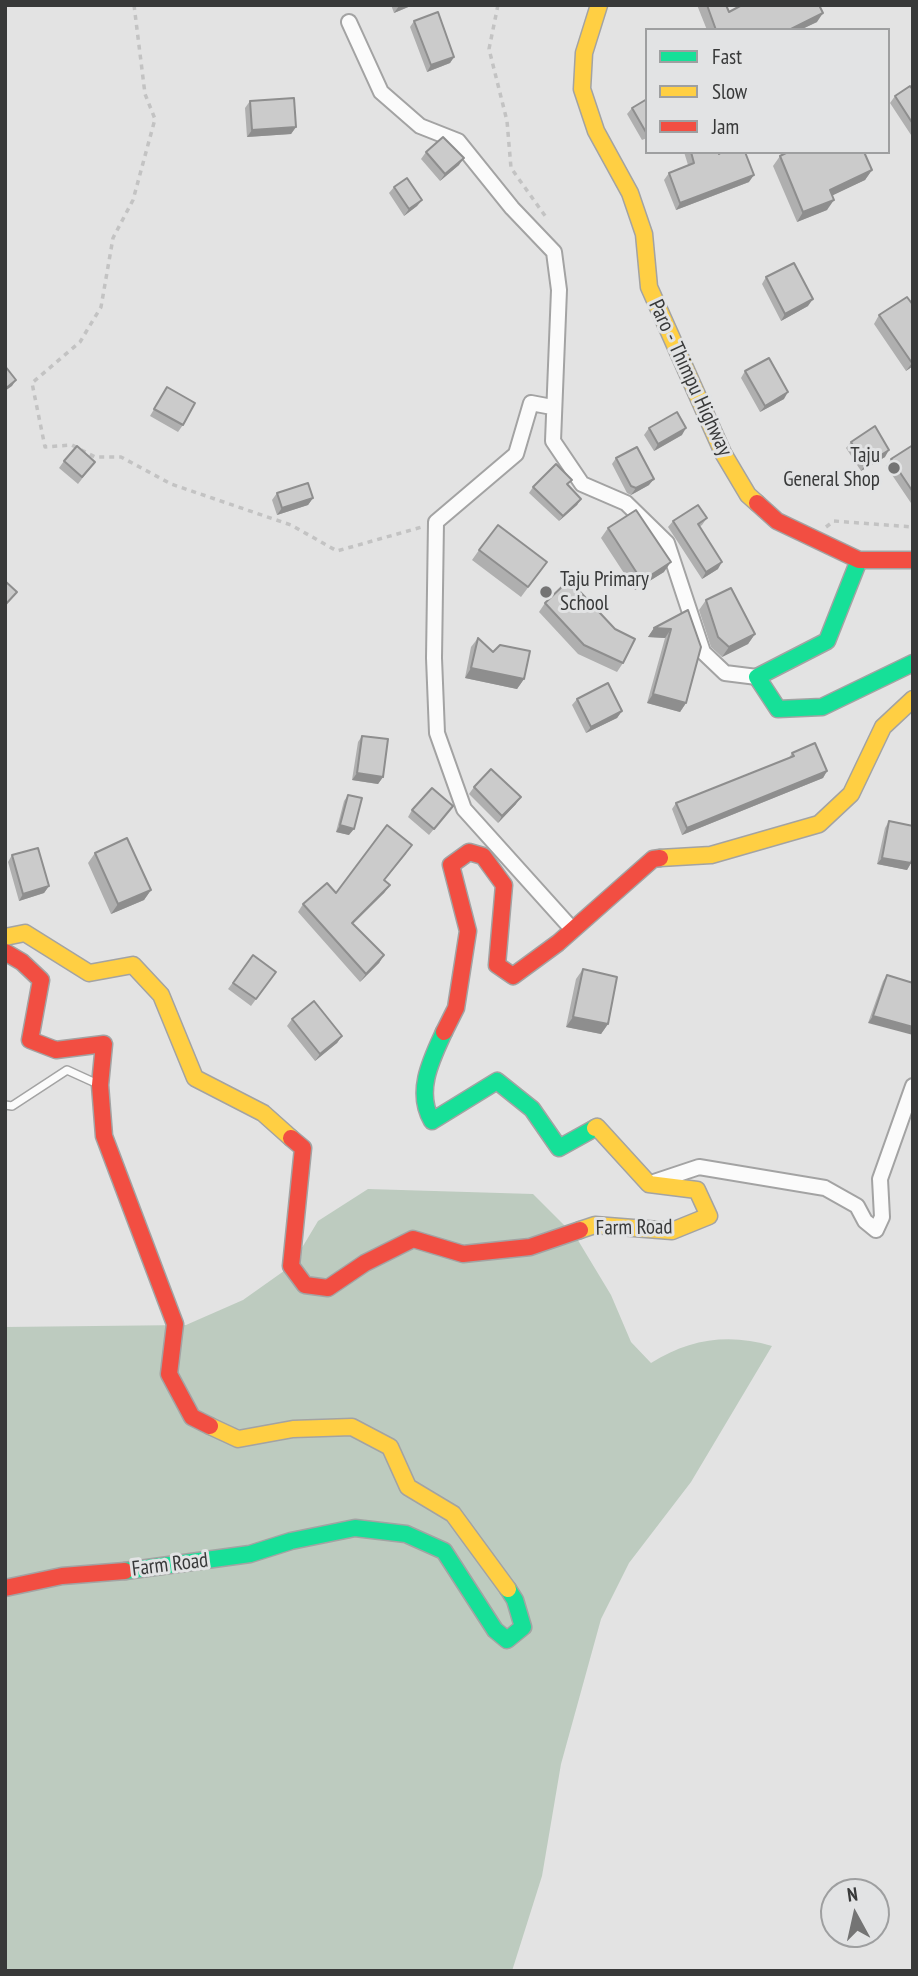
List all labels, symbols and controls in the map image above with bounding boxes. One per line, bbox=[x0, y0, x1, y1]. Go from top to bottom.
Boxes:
legend bbox=[645, 28, 890, 154]
text: Fast bbox=[712, 43, 742, 70]
text: Slow bbox=[712, 78, 747, 105]
text: Jam bbox=[712, 113, 739, 140]
street label: Paro - Thimpu Highway bbox=[643, 296, 737, 460]
place label: Taju General Shop bbox=[783, 443, 880, 493]
marker: Taju General Shop bbox=[886, 460, 902, 476]
place label: Taju Primary School bbox=[560, 567, 649, 617]
marker: Taju Primary School bbox=[538, 584, 554, 600]
street label: Farm Road bbox=[595, 1215, 673, 1241]
street label: Farm Road bbox=[130, 1548, 210, 1582]
north arrow bbox=[820, 1878, 890, 1948]
text: N bbox=[846, 1882, 859, 1907]

